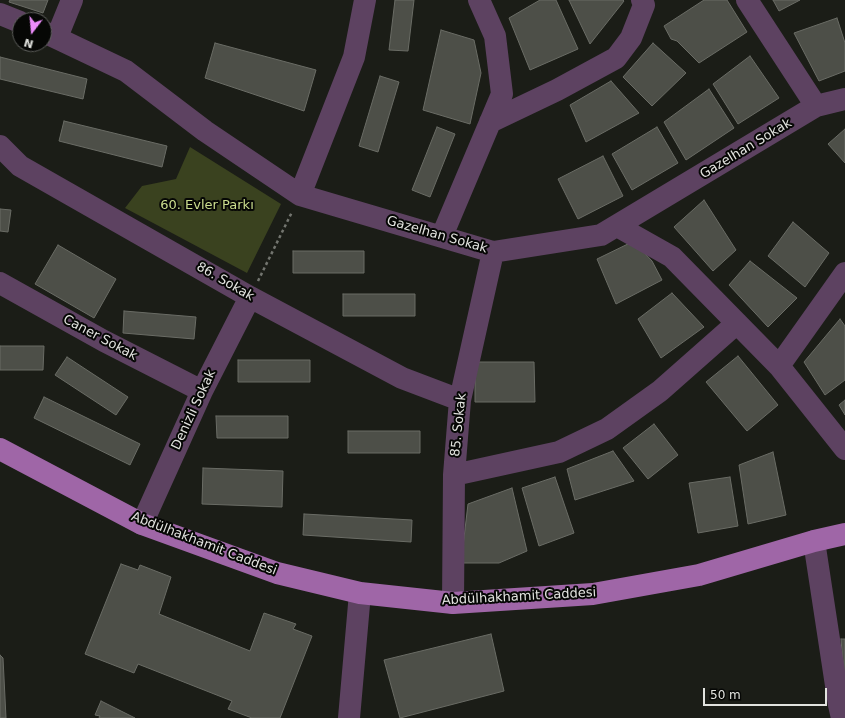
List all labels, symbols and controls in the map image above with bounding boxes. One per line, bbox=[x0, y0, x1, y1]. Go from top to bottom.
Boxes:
north arrow bbox=[12, 12, 52, 52]
text: N bbox=[23, 36, 35, 51]
street label: Gazelhan Sokak bbox=[697, 116, 795, 182]
park label: 60. Evler Parkı bbox=[160, 198, 254, 214]
street label: Gazelhan Sokak bbox=[385, 213, 489, 257]
street label: 86. Sokak bbox=[193, 259, 257, 305]
street label: Caner Sokak bbox=[60, 312, 140, 364]
street label: Denizli Sokak bbox=[169, 367, 219, 453]
street label: 85. Sokak bbox=[448, 392, 470, 458]
street label: Abdülhakhamit Caddesi bbox=[129, 509, 279, 579]
street label: Abdülhakhamit Caddesi bbox=[441, 585, 597, 609]
scale bar bbox=[705, 680, 829, 706]
text: 50 m bbox=[710, 688, 741, 702]

